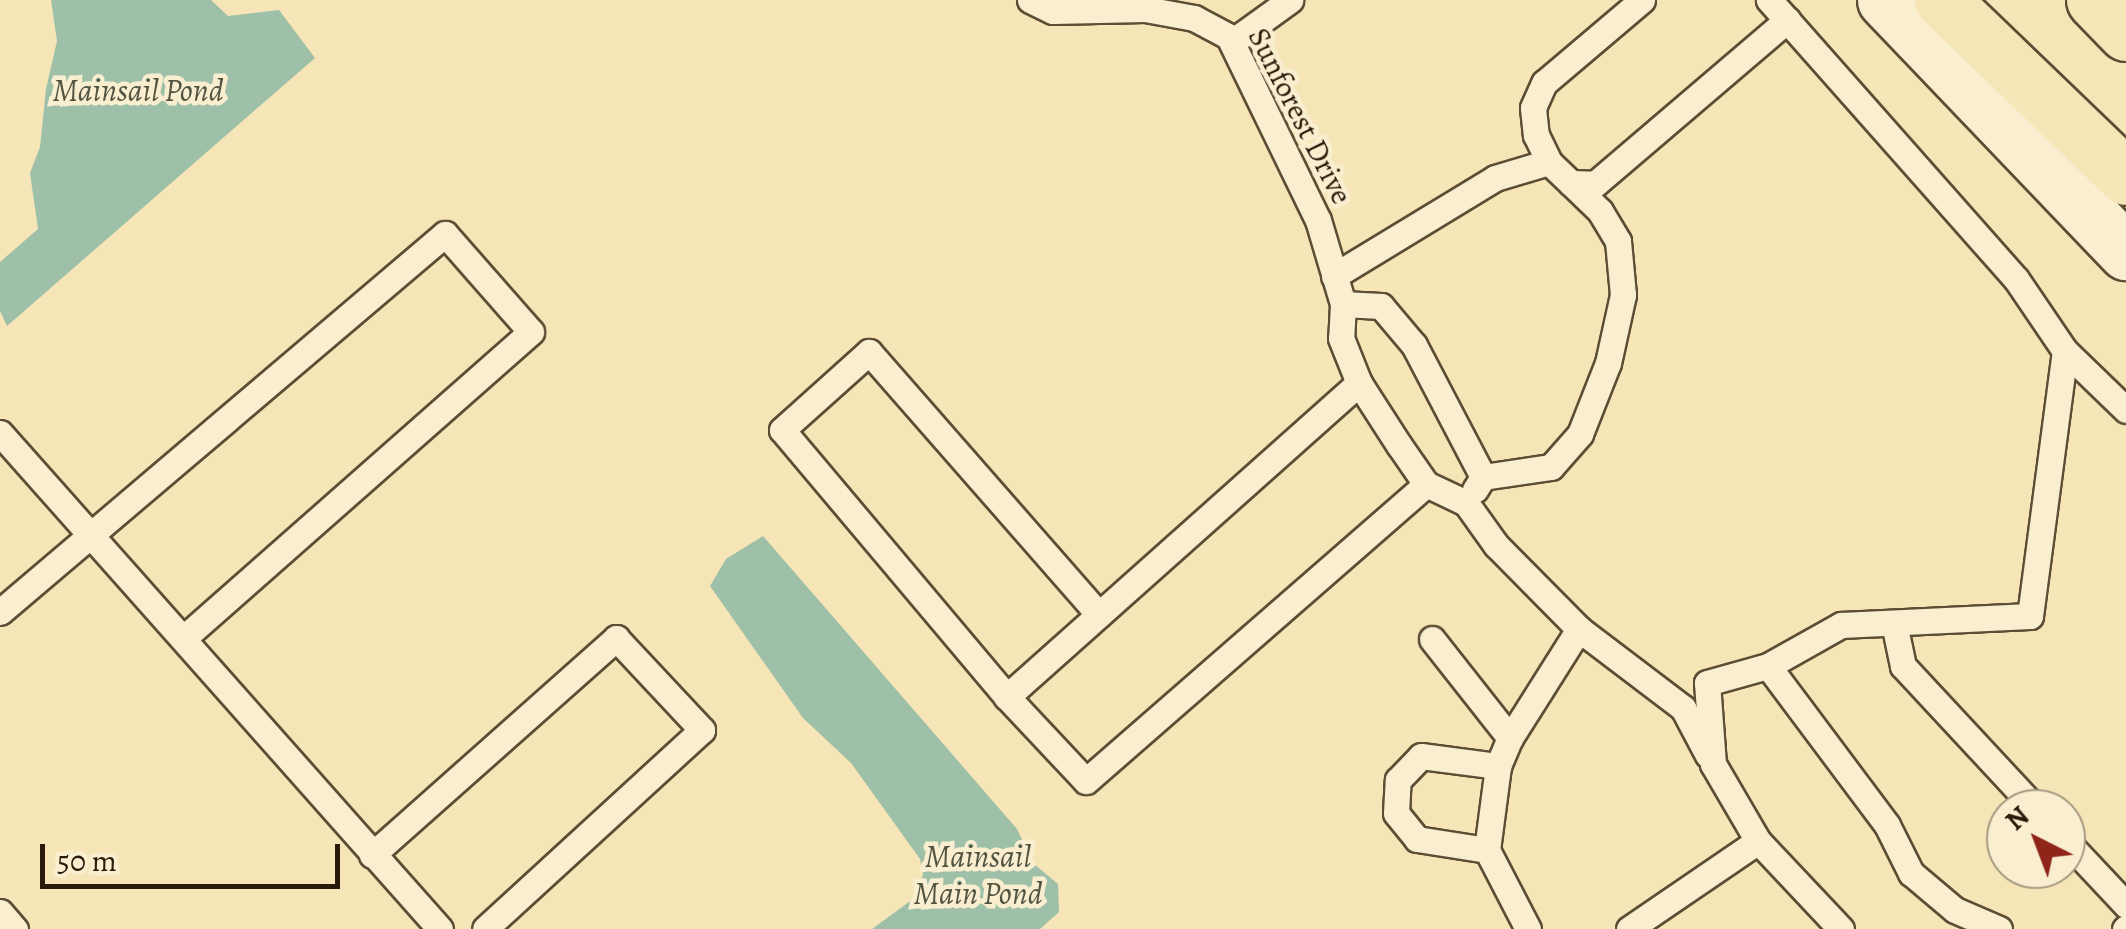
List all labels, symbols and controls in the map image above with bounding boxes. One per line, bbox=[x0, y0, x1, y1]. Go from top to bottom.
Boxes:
street label: Sunforest Drive bbox=[1240, 22, 1360, 210]
water label: Mainsail Pond bbox=[52, 71, 224, 109]
north arrow bbox=[1986, 789, 2086, 889]
text: N bbox=[1997, 797, 2038, 839]
scale bar bbox=[45, 824, 345, 886]
water label: Mainsail Main Pond bbox=[914, 838, 1042, 913]
text: 50 m bbox=[57, 841, 117, 881]

